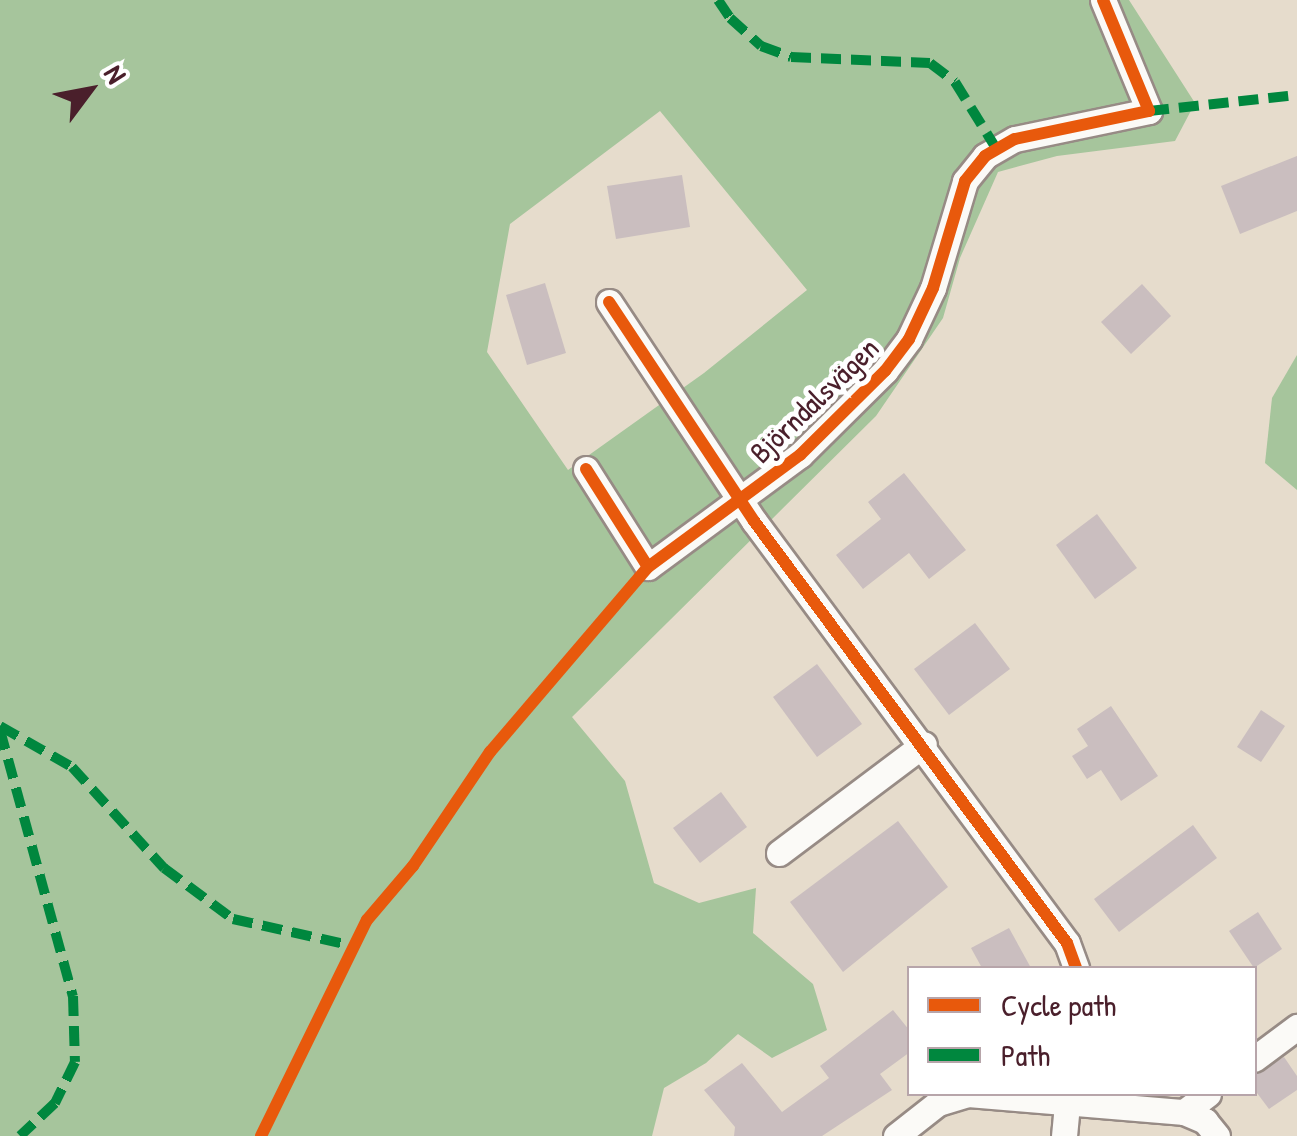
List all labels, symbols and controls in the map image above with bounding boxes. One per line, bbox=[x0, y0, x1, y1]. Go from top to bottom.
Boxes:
north arrow bbox=[40, 40, 140, 140]
text: N bbox=[95, 58, 136, 90]
street label: Björndalsvägen bbox=[742, 330, 886, 470]
legend bbox=[907, 966, 1257, 1096]
text: Cycle path bbox=[1001, 985, 1116, 1025]
text: Path bbox=[1001, 1035, 1050, 1075]

